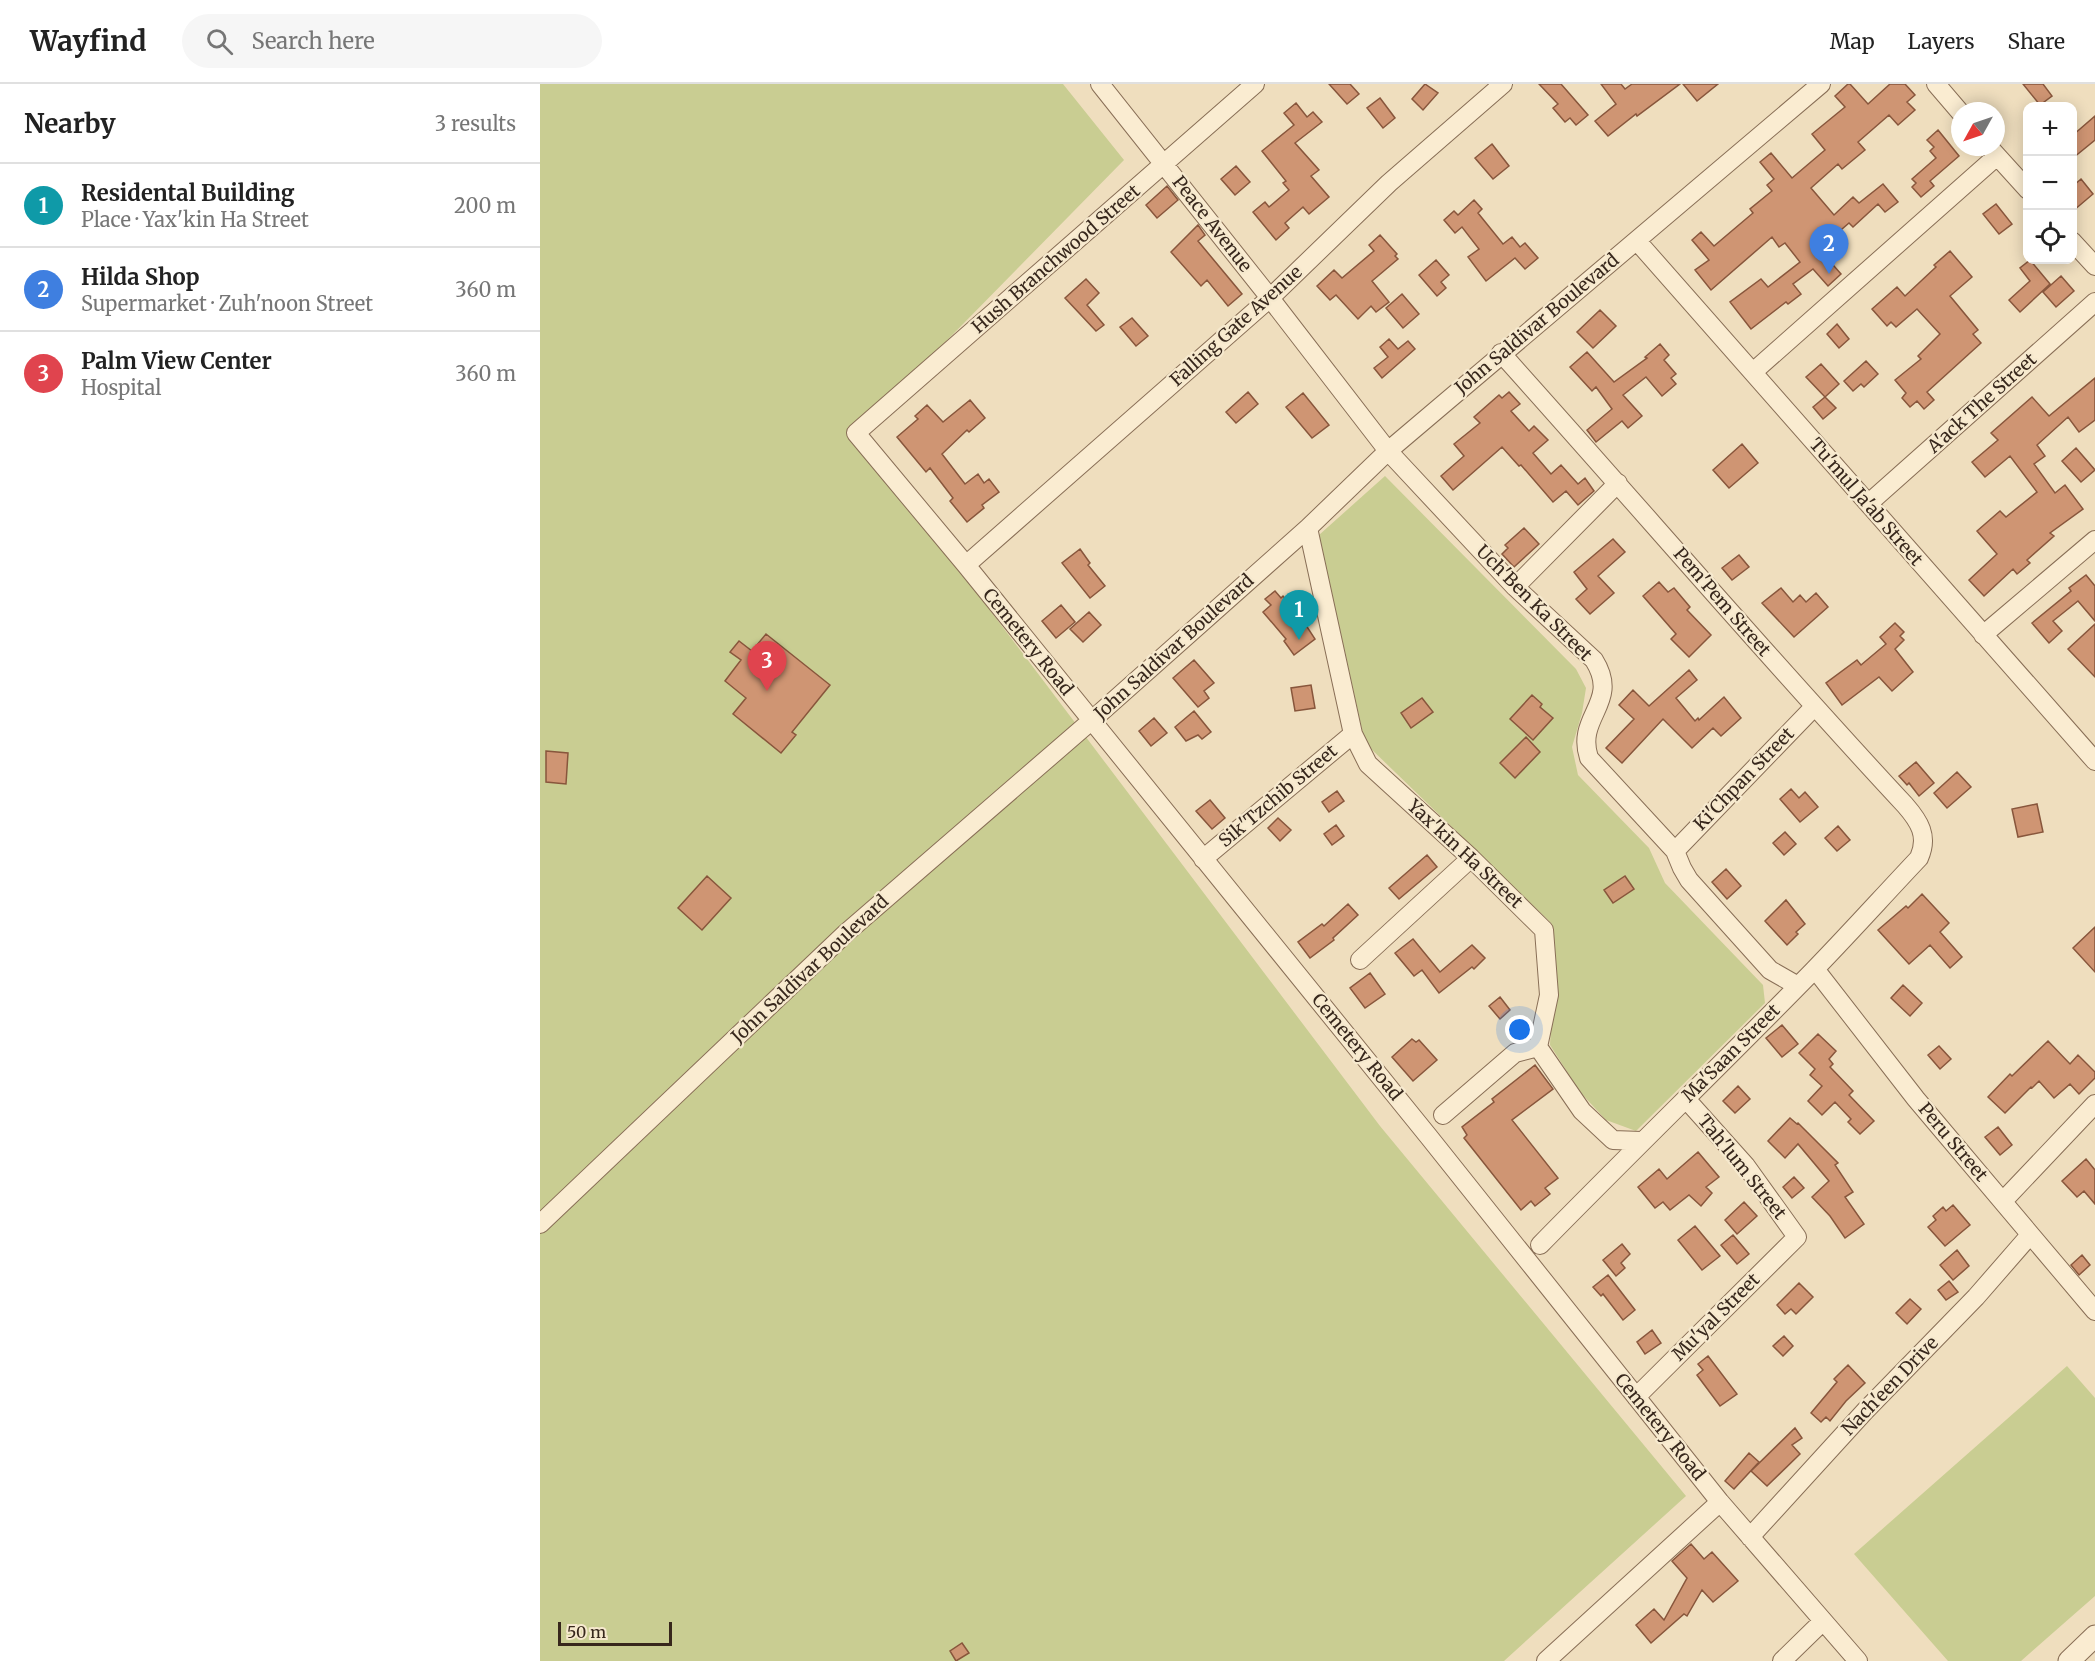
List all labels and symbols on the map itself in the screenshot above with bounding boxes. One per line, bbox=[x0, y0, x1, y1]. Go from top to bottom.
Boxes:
north arrow bbox=[1951, 102, 2005, 156]
street label: Peace Avenue bbox=[1168, 171, 1257, 277]
street label: Hush Branchwood Street bbox=[967, 179, 1145, 338]
pin: 2 bbox=[1810, 224, 1848, 274]
street label: John Saldivar Boulevard bbox=[1449, 248, 1623, 400]
street label: Falling Gate Avenue bbox=[1165, 260, 1306, 391]
street label: A'ack The Street bbox=[1922, 348, 2041, 458]
street label: Tu'mul Ja'ab Street bbox=[1805, 433, 1928, 570]
street label: Uch'Ben Ka Street bbox=[1472, 540, 1597, 665]
street label: Pem'Pem Street bbox=[1669, 542, 1776, 661]
street label: John Saldivar Boulevard bbox=[1088, 569, 1258, 725]
street label: Cemetery Road bbox=[978, 584, 1079, 700]
pin: 1 bbox=[1280, 590, 1318, 640]
pin: 3 bbox=[748, 642, 786, 691]
street label: Ki'Chpan Street bbox=[1689, 722, 1799, 835]
street label: Sik'Tzchib Street bbox=[1214, 739, 1342, 852]
street label: Yax'kin Ha Street bbox=[1402, 794, 1528, 913]
street label: John Saldivar Boulevard bbox=[725, 890, 893, 1048]
street label: Cemetery Road bbox=[1307, 989, 1408, 1105]
street label: Ma'Saan Street bbox=[1677, 999, 1785, 1107]
your location bbox=[1505, 1015, 1534, 1044]
street label: Peru Street bbox=[1914, 1098, 1993, 1186]
street label: Tah'lum Street bbox=[1693, 1110, 1792, 1224]
street label: Mu'yal Street bbox=[1667, 1268, 1764, 1365]
street label: Nach'een Drive bbox=[1837, 1331, 1943, 1440]
street label: Cemetery Road bbox=[1610, 1369, 1711, 1485]
scale bar bbox=[558, 1619, 672, 1646]

